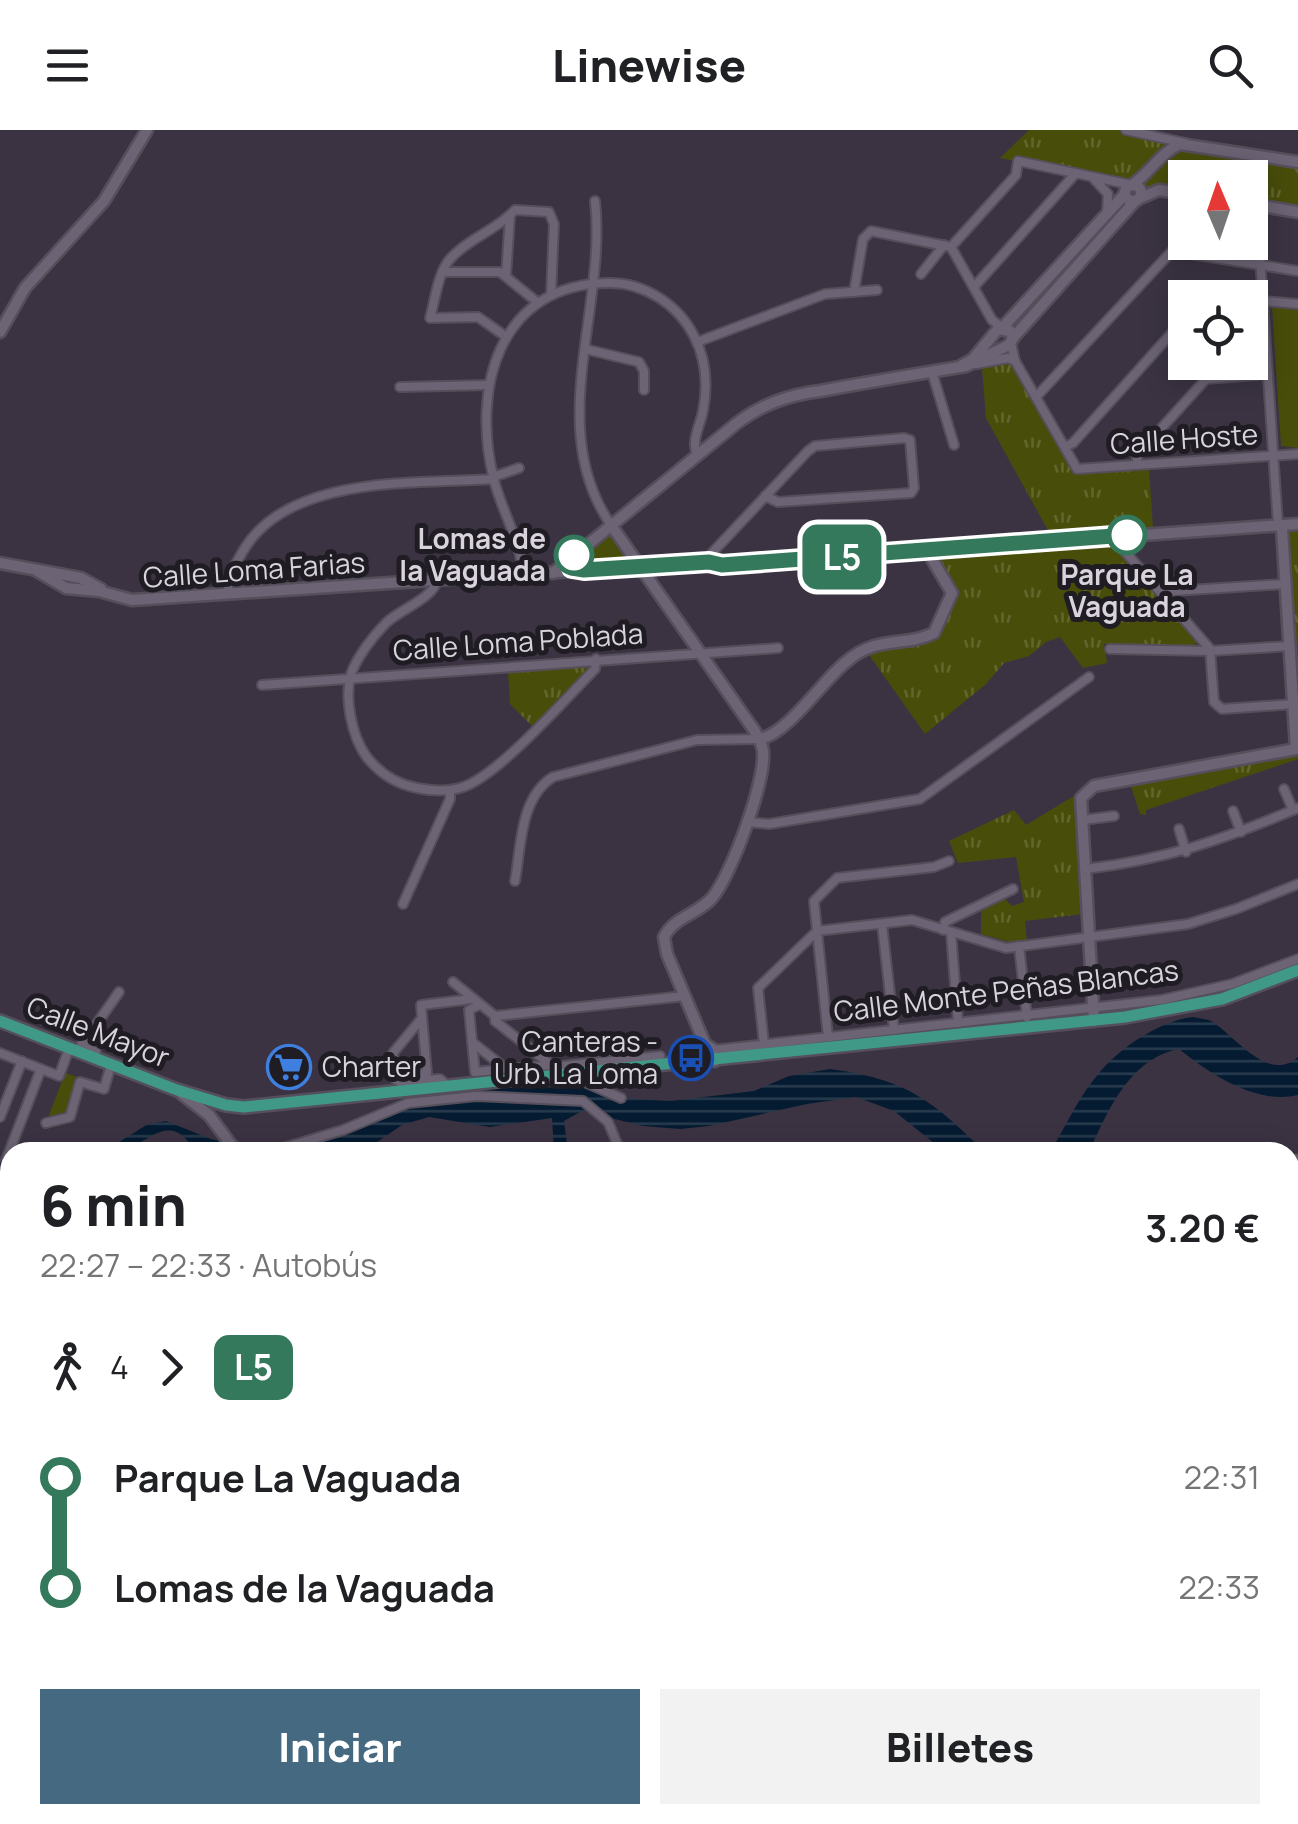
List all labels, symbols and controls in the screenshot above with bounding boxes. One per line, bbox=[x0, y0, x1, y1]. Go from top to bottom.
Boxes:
text: Linewise bbox=[552, 34, 746, 96]
icon: menu bbox=[40, 38, 95, 93]
icon: search bbox=[1203, 38, 1258, 93]
north arrow bbox=[1168, 160, 1268, 260]
map controls bbox=[1168, 160, 1268, 380]
button: locate bbox=[1168, 280, 1268, 380]
street label: Calle Hoste bbox=[1109, 414, 1259, 462]
marker: Parque La Vaguada bbox=[1108, 516, 1146, 554]
place label: Lomas de la Vaguada bbox=[399, 519, 546, 589]
line badge: L5 bbox=[797, 524, 887, 590]
text: L5 bbox=[822, 533, 862, 581]
marker: Lomas de la Vaguada bbox=[555, 536, 593, 574]
street label: Calle Loma Farias bbox=[142, 542, 366, 596]
place label: Parque La Vaguada bbox=[1060, 555, 1194, 625]
street label: Calle Loma Poblada bbox=[392, 613, 644, 669]
street label: Calle Monte Peñas Blancas bbox=[831, 950, 1180, 1030]
street label: Calle Mayor bbox=[22, 986, 175, 1076]
place label: Canteras - Urb. La Loma bbox=[494, 1022, 658, 1092]
bus stop icon: Canteras - Urb. La Loma bbox=[668, 1035, 714, 1081]
supermarket icon: Charter bbox=[266, 1044, 312, 1090]
place label: Charter bbox=[322, 1047, 421, 1085]
text: 6 min bbox=[40, 1167, 187, 1243]
text: 3.20 € bbox=[1145, 1201, 1260, 1253]
text: 22:27 – 22:33 · Autobús bbox=[40, 1243, 377, 1287]
icon: walk bbox=[40, 1340, 95, 1395]
icon: forward bbox=[144, 1340, 199, 1395]
text: L5 bbox=[234, 1343, 273, 1391]
text: 4 bbox=[110, 1345, 129, 1389]
text: Parque La Vaguada bbox=[114, 1451, 461, 1503]
text: 22:31 bbox=[1184, 1455, 1260, 1499]
text: Lomas de la Vaguada bbox=[114, 1561, 495, 1613]
text: 22:33 bbox=[1179, 1565, 1260, 1609]
button: Iniciar bbox=[40, 1689, 640, 1804]
button: Billetes bbox=[660, 1689, 1260, 1804]

